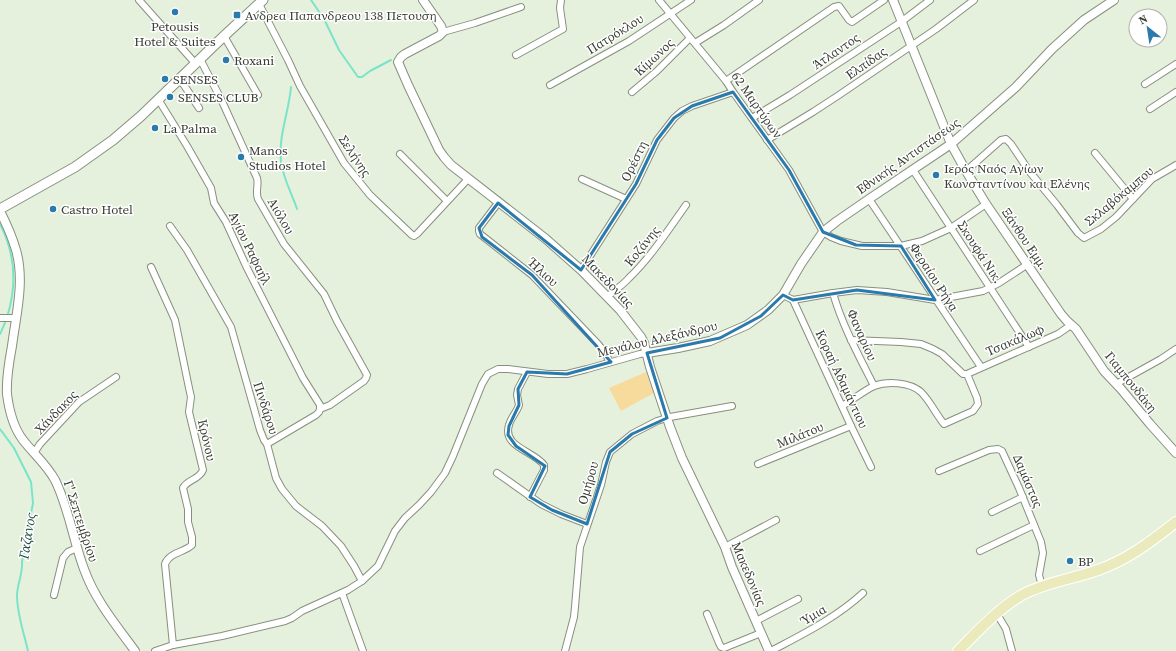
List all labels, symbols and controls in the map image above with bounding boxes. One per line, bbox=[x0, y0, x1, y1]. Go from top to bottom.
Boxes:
marker: Petousis Hotel & Suites bbox=[170, 7, 180, 17]
place label: Ανδρεα Παπανδρεου 138 Πετουση bbox=[245, 7, 437, 24]
north arrow bbox=[1128, 8, 1168, 48]
marker: Ανδρεα Παπανδρεου 138 Πετουση bbox=[232, 10, 242, 20]
street label: Πατρόκλου bbox=[583, 10, 647, 58]
text: N bbox=[1136, 11, 1150, 28]
place label: Petousis Hotel & Suites bbox=[134, 18, 216, 50]
street label: Άτλαντος bbox=[809, 29, 863, 73]
street label: Κίμωνος bbox=[631, 34, 678, 80]
street label: Ελπίδας bbox=[842, 43, 890, 83]
place label: Roxani bbox=[234, 52, 274, 69]
marker: Roxani bbox=[221, 55, 231, 65]
street label: 62 Μαρτύρων bbox=[728, 68, 786, 142]
place label: SENSES bbox=[173, 71, 218, 88]
marker: SENSES bbox=[160, 74, 170, 84]
place label: SENSES CLUB bbox=[178, 89, 259, 106]
marker: SENSES CLUB bbox=[165, 92, 175, 102]
street label: Εθνικής Αντιστάσεως bbox=[853, 114, 963, 198]
place label: La Palma bbox=[163, 120, 217, 137]
marker: La Palma bbox=[150, 123, 160, 133]
street label: Σελήνης bbox=[335, 132, 375, 180]
street label: Ορέστη bbox=[617, 138, 651, 184]
place label: Manos Studios Hotel bbox=[249, 142, 326, 174]
marker: Manos Studios Hotel bbox=[236, 152, 246, 162]
place label: Ιερός Ναός Αγίων Κωνσταντίνου και Ελένης bbox=[944, 160, 1090, 192]
street label: Σκλαβόκαμπου bbox=[1081, 162, 1157, 230]
marker: Ιερός Ναός Αγίων Κωνσταντίνου και Ελένης bbox=[931, 170, 941, 180]
street label: Αιόλου bbox=[264, 195, 298, 237]
place label: Castro Hotel bbox=[61, 201, 133, 218]
marker: Castro Hotel bbox=[48, 204, 58, 214]
street label: Ξάνθου Εμμ. bbox=[998, 205, 1052, 273]
street label: Αγίου Ραφαήλ bbox=[225, 209, 276, 288]
street label: Σκουφά Νικ. bbox=[954, 218, 1006, 286]
street label: Κοζάνης bbox=[621, 222, 664, 270]
street label: Φεραίου Ρήγα bbox=[906, 240, 962, 314]
street label: Μακεδονίας bbox=[578, 251, 638, 312]
street label: Ήλιου bbox=[523, 253, 562, 291]
street label: Φαναρίου bbox=[843, 307, 881, 364]
street label: Μεγάλου Αλεξάνδρου bbox=[595, 317, 719, 361]
street label: Τσακάλωφ bbox=[983, 320, 1047, 360]
street label: Κοραή Αδαμάντιου bbox=[812, 327, 872, 431]
street label: Γιαμπουδάκη bbox=[1101, 348, 1161, 416]
street label: Πινδάρου bbox=[249, 379, 283, 437]
street label: Χάνδακος bbox=[31, 386, 81, 438]
street label: Κρόνου bbox=[194, 417, 220, 463]
street label: Μιλάτου bbox=[774, 418, 826, 452]
street label: Δαμάστας bbox=[1009, 452, 1047, 510]
street label: Ομήρου bbox=[574, 459, 602, 507]
street label: Γ' Σεπτεμβρίου bbox=[60, 478, 102, 564]
water label: Γαζανος bbox=[13, 511, 41, 562]
street label: Μακεδονίας bbox=[728, 539, 770, 609]
place label: BP bbox=[1078, 553, 1094, 570]
marker: BP bbox=[1065, 556, 1075, 566]
street label: Ύμια bbox=[796, 601, 829, 630]

